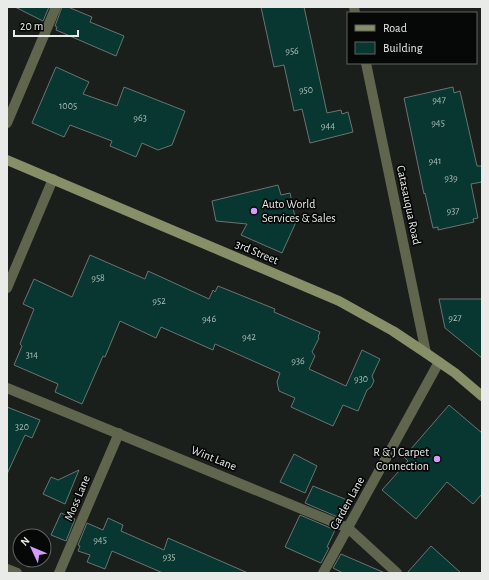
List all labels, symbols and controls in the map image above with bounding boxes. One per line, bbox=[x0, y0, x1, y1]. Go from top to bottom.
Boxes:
scale bar bbox=[14, 12, 78, 38]
legend bbox=[347, 12, 477, 64]
text: 20 m bbox=[20, 20, 43, 32]
text: Road bbox=[383, 22, 407, 34]
text: Building bbox=[383, 42, 423, 54]
house number: 956 bbox=[285, 46, 299, 56]
house number: 950 bbox=[299, 85, 313, 95]
house number: 947 bbox=[432, 95, 446, 105]
house number: 1005 bbox=[59, 101, 77, 111]
house number: 963 bbox=[133, 113, 147, 123]
house number: 945 bbox=[431, 118, 445, 128]
house number: 944 bbox=[321, 121, 335, 131]
house number: 941 bbox=[429, 156, 441, 166]
street label: Catasauqua Road bbox=[395, 164, 423, 246]
house number: 939 bbox=[444, 173, 458, 183]
place label: Auto World Services & Sales bbox=[262, 198, 336, 224]
marker: Auto World Services & Sales bbox=[249, 206, 259, 216]
house number: 937 bbox=[447, 206, 460, 216]
street label: 3rd Street bbox=[234, 238, 280, 266]
house number: 958 bbox=[91, 273, 105, 283]
house number: 952 bbox=[152, 296, 166, 306]
house number: 927 bbox=[448, 313, 462, 323]
house number: 946 bbox=[202, 314, 216, 324]
house number: 942 bbox=[242, 332, 256, 342]
house number: 314 bbox=[26, 350, 38, 360]
house number: 936 bbox=[291, 356, 305, 366]
house number: 930 bbox=[354, 374, 368, 384]
house number: 320 bbox=[15, 422, 29, 432]
street label: Wint Lane bbox=[190, 443, 238, 473]
place label: R & J Carpet Connection bbox=[373, 446, 429, 472]
marker: R & J Carpet Connection bbox=[432, 454, 442, 464]
street label: Moss Lane bbox=[62, 474, 92, 522]
street label: Garden Lane bbox=[328, 475, 366, 531]
north arrow bbox=[12, 528, 52, 568]
text: N bbox=[19, 535, 32, 548]
house number: 945 bbox=[93, 535, 107, 545]
house number: 935 bbox=[163, 552, 176, 562]

